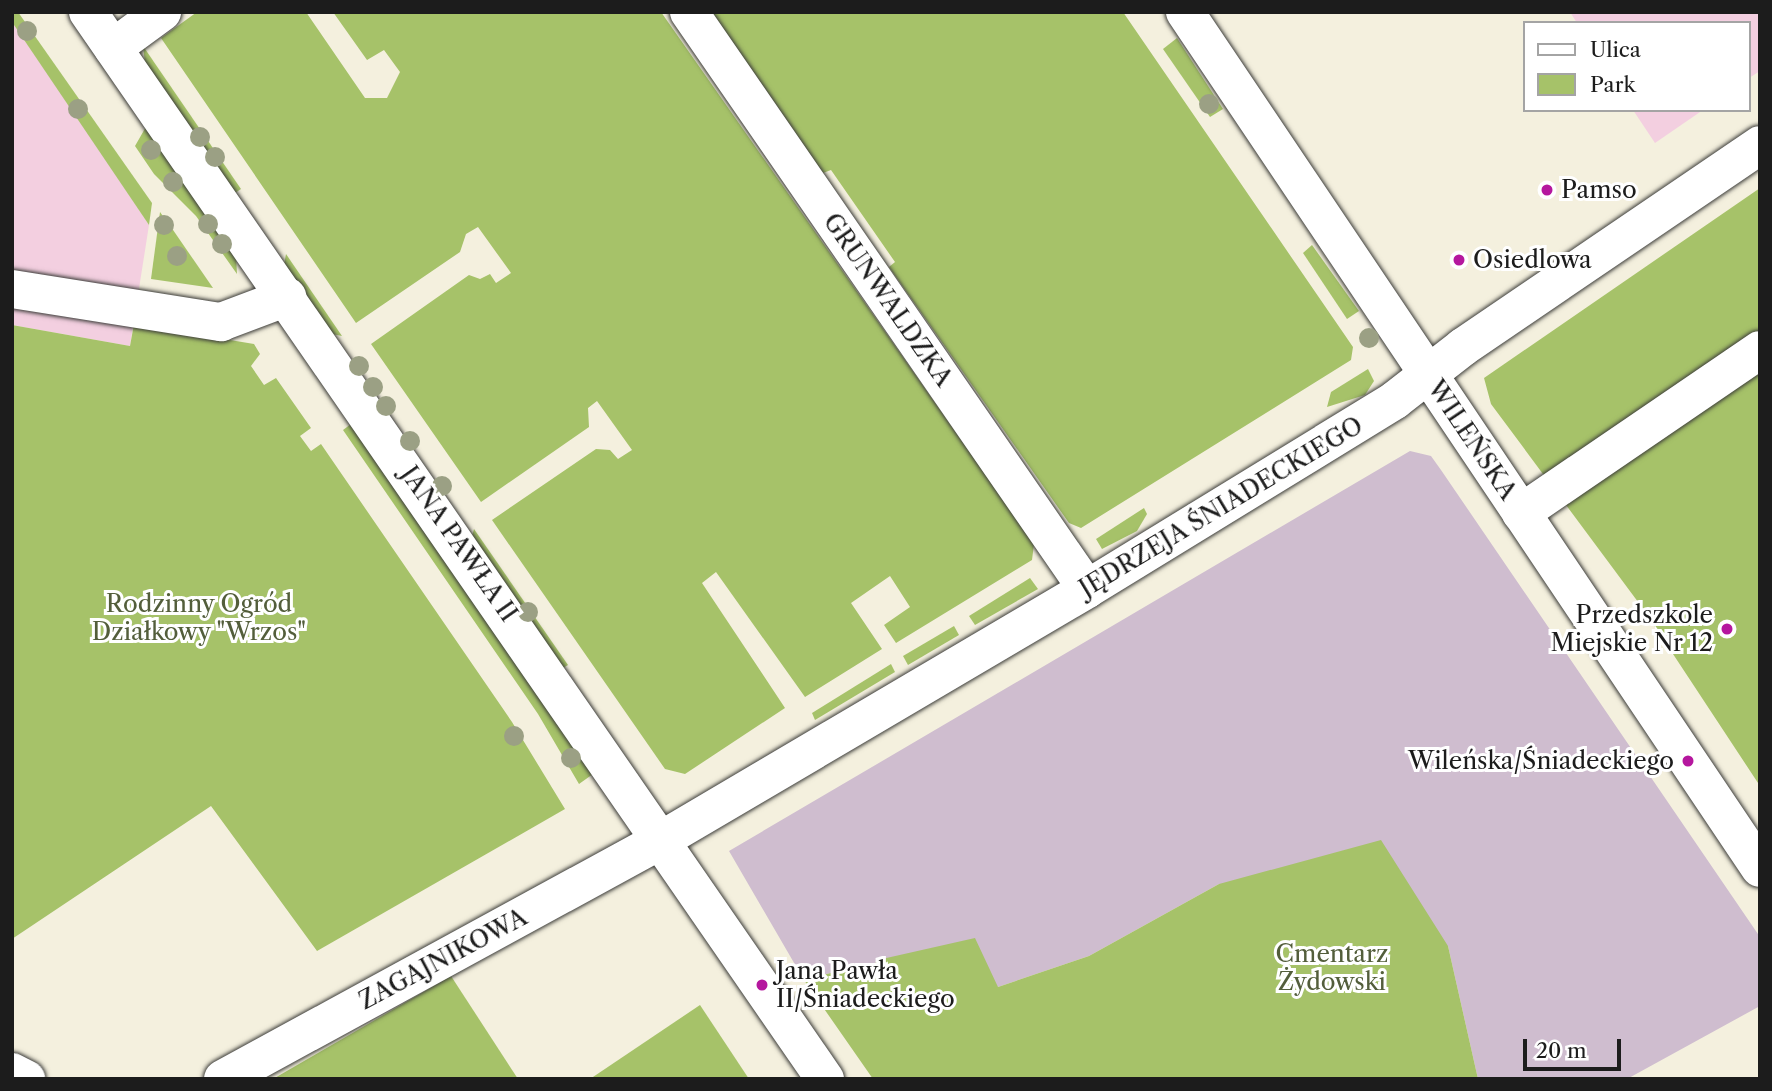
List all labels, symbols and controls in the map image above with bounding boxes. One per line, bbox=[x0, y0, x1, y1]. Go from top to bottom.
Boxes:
legend bbox=[1524, 21, 1751, 112]
text: Ulica bbox=[1590, 37, 1641, 62]
text: Park bbox=[1590, 72, 1636, 97]
place label: Pamso bbox=[1561, 176, 1637, 204]
marker: Pamso bbox=[1539, 182, 1555, 198]
street label: GRUNWALDZKA bbox=[817, 208, 959, 392]
place label: Osiedlowa bbox=[1473, 246, 1592, 274]
marker: Osiedlowa bbox=[1451, 252, 1467, 268]
street label: WILEŃSKA bbox=[1421, 375, 1523, 505]
street label: JĘDRZEJA ŚNIADECKIEGO bbox=[1074, 411, 1368, 603]
street label: JANA PAWŁA II bbox=[394, 460, 524, 628]
park label: Rodzinny Ogród Działkowy "Wrzos" bbox=[91, 590, 307, 646]
place label: Przedszkole Miejskie Nr 12 bbox=[1550, 601, 1713, 657]
marker: Przedszkole Miejskie Nr 12 bbox=[1719, 621, 1735, 637]
place label: Wileńska/Śniadeckiego bbox=[1408, 747, 1674, 775]
marker: Wileńska/Śniadeckiego bbox=[1680, 753, 1696, 769]
street label: ZAGAJNIKOWA bbox=[354, 903, 532, 1015]
park label: Cmentarz Żydowski bbox=[1276, 940, 1388, 996]
place label: Jana Pawła II/Śniadeckiego bbox=[776, 957, 955, 1013]
marker: Jana Pawła II/Śniadeckiego bbox=[754, 977, 770, 993]
scale bar bbox=[1527, 1024, 1625, 1068]
text: 20 m bbox=[1536, 1038, 1587, 1063]

